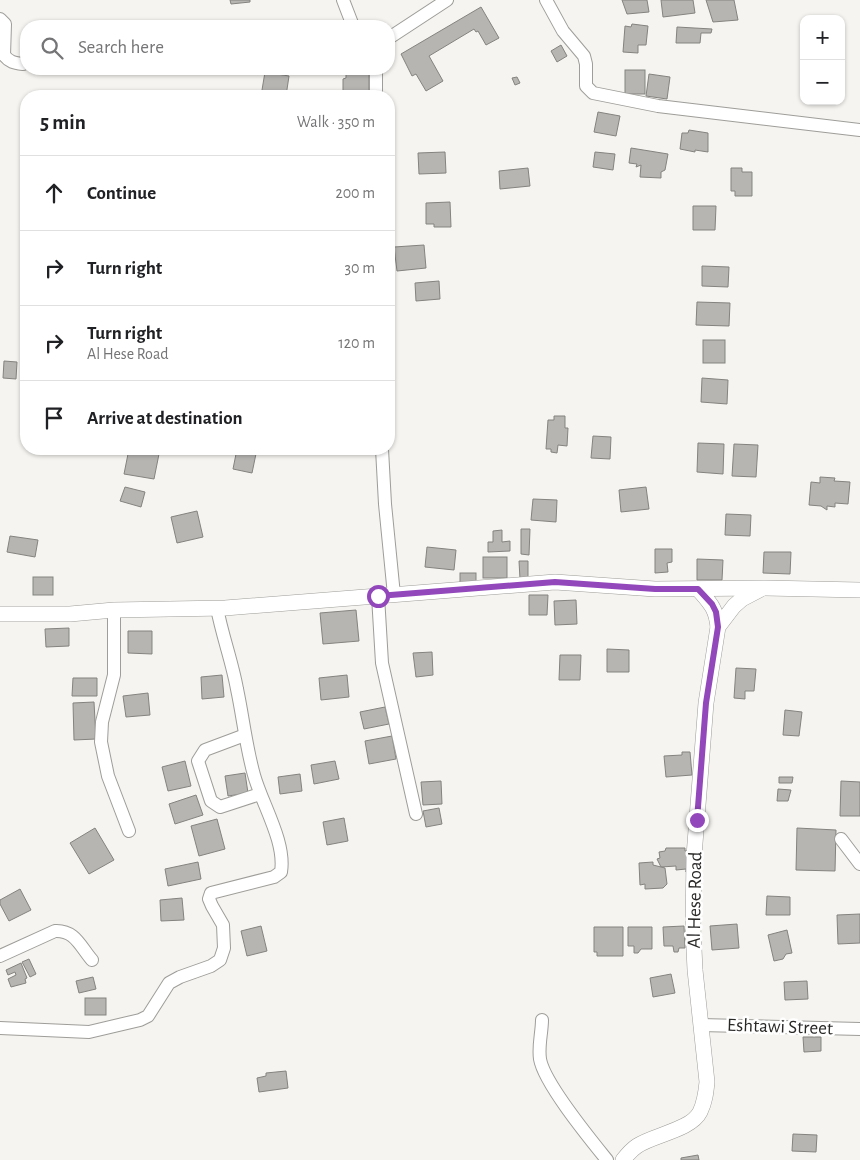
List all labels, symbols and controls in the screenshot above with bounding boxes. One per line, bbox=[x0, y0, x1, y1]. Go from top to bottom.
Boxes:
map controls bbox=[800, 15, 845, 105]
button: + bbox=[800, 15, 845, 60]
search box bbox=[20, 20, 395, 75]
icon: search bbox=[38, 34, 66, 62]
text: Search here bbox=[78, 38, 164, 57]
button: − bbox=[800, 60, 845, 105]
text: 5 min bbox=[40, 112, 86, 133]
text: Walk · 350 m bbox=[297, 114, 375, 130]
icon: ahead bbox=[40, 179, 68, 207]
text: Continue bbox=[87, 184, 156, 203]
text: 200 m bbox=[335, 185, 375, 201]
icon: right bbox=[40, 254, 68, 282]
text: Turn right bbox=[87, 259, 162, 278]
text: 30 m bbox=[345, 260, 375, 276]
text: Turn right bbox=[87, 324, 162, 343]
icon: right bbox=[40, 329, 68, 357]
text: 120 m bbox=[338, 335, 375, 351]
text: Al Hese Road bbox=[87, 346, 169, 362]
icon: arrive bbox=[40, 404, 68, 432]
text: Arrive at destination bbox=[87, 409, 243, 428]
route start bbox=[367, 585, 390, 608]
route end bbox=[686, 809, 709, 832]
street label: Al Hese Road bbox=[685, 851, 705, 949]
street label: Eshtawi Street bbox=[727, 1016, 833, 1038]

